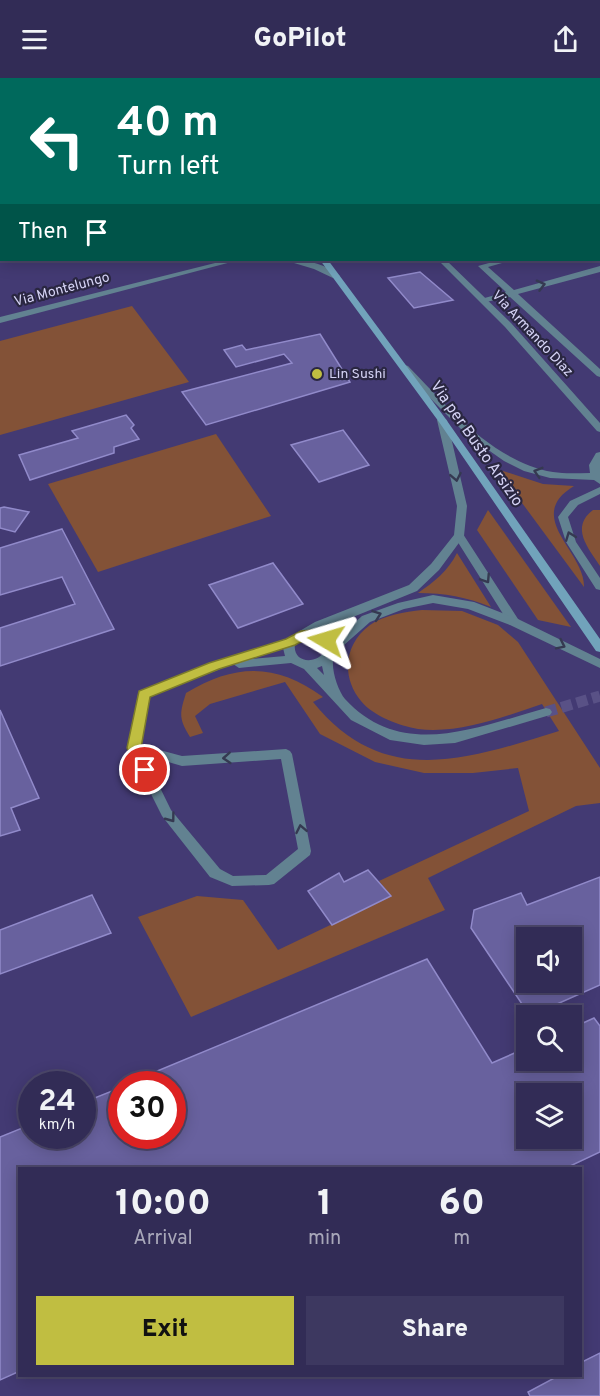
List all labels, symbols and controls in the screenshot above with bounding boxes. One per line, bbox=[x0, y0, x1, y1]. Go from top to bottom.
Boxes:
text: GoPilot bbox=[254, 22, 346, 56]
icon: menu bbox=[18, 23, 51, 56]
icon: share bbox=[549, 23, 582, 56]
text: 40 m bbox=[117, 98, 219, 151]
icon: left bbox=[18, 102, 96, 180]
text: Turn left bbox=[117, 150, 219, 184]
icon: arrive bbox=[80, 216, 113, 249]
text: Then bbox=[18, 219, 68, 246]
street label: Via Montelungo bbox=[12, 269, 112, 311]
one-way arrow bbox=[535, 280, 545, 293]
street label: Via Armando Diaz bbox=[488, 287, 576, 381]
place label: Lin Sushi bbox=[329, 366, 386, 383]
marker: Lin Sushi bbox=[310, 367, 324, 381]
street label: Via per Busto Arsizio bbox=[425, 377, 527, 511]
one-way arrow bbox=[533, 467, 544, 479]
one-way arrow bbox=[449, 471, 462, 481]
one-way arrow bbox=[565, 532, 577, 543]
one-way arrow bbox=[479, 573, 491, 583]
position arrow bbox=[294, 608, 358, 672]
one-way arrow bbox=[371, 610, 382, 622]
one-way arrow bbox=[554, 638, 565, 649]
pin bbox=[119, 744, 170, 795]
one-way arrow bbox=[223, 751, 232, 764]
icon: arrive bbox=[128, 753, 161, 786]
one-way arrow bbox=[164, 812, 175, 823]
one-way arrow bbox=[295, 824, 308, 834]
map controls bbox=[516, 927, 582, 1149]
button: sound bbox=[516, 927, 582, 993]
button: search bbox=[516, 1005, 582, 1071]
speed limit sign: 30 bbox=[108, 1071, 186, 1149]
button: layers bbox=[516, 1083, 582, 1149]
text: 24 bbox=[38, 1084, 76, 1121]
text: km/h bbox=[39, 1116, 75, 1135]
text: 10:00 bbox=[115, 1182, 211, 1228]
text: 1 bbox=[317, 1182, 332, 1228]
text: 60 bbox=[439, 1182, 485, 1228]
text: Arrival bbox=[133, 1226, 193, 1252]
text: min bbox=[308, 1226, 341, 1252]
text: m bbox=[453, 1226, 470, 1252]
button: Exit bbox=[36, 1296, 294, 1365]
button: Share bbox=[306, 1296, 564, 1365]

